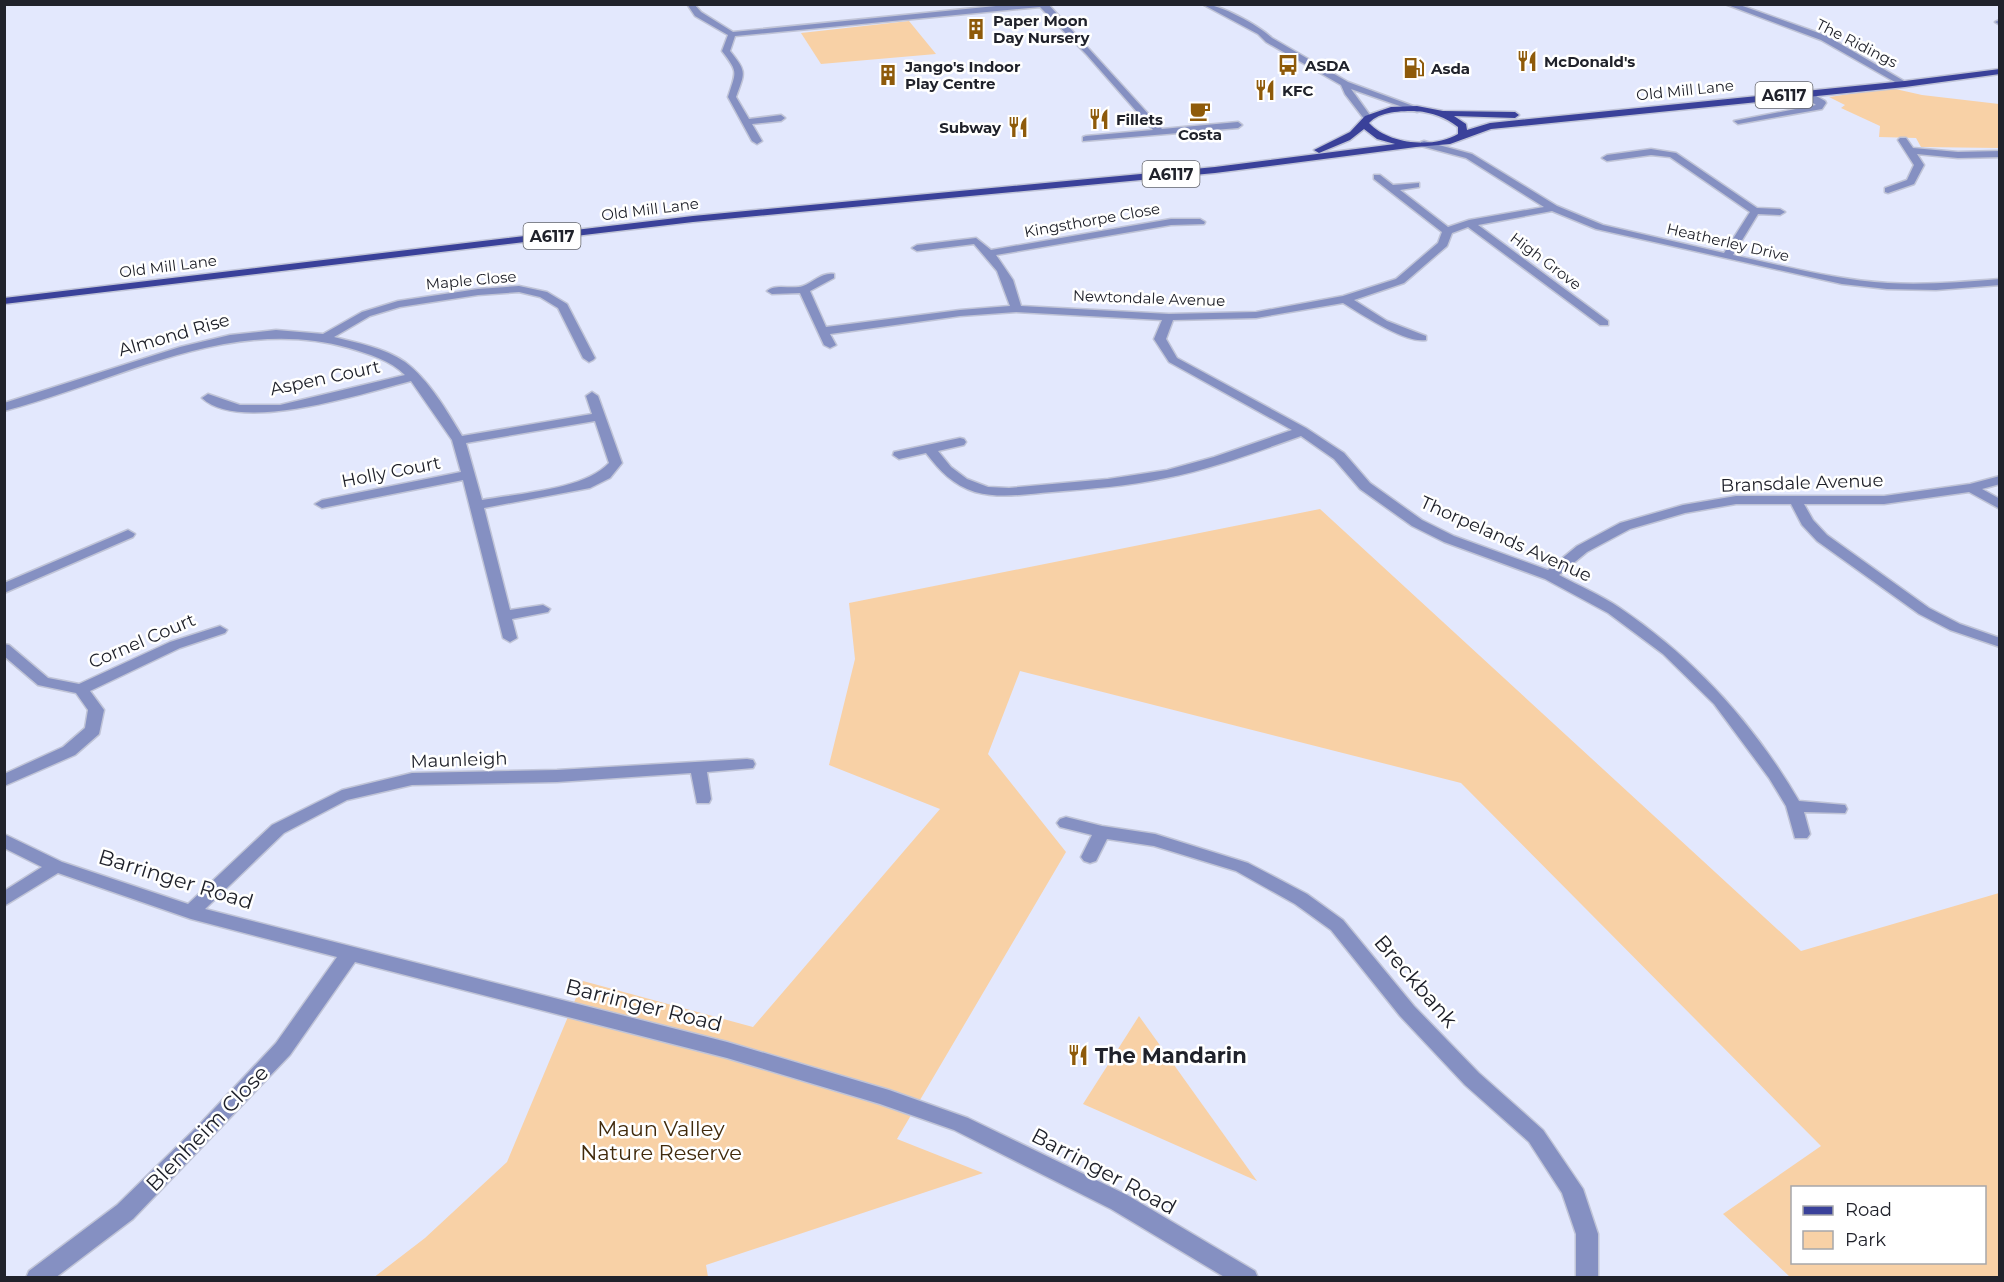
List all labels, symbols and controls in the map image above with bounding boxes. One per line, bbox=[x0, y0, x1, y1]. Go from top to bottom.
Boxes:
place label: Paper Moon Day Nursery bbox=[993, 11, 1091, 47]
street label: The Ridings bbox=[1813, 14, 1901, 72]
building icon: Paper Moon Day Nursery bbox=[964, 17, 988, 41]
restaurant icon: McDonald's bbox=[1515, 49, 1539, 73]
place label: McDonald's bbox=[1544, 52, 1635, 71]
bus stop icon: ASDA bbox=[1276, 53, 1300, 77]
place label: ASDA bbox=[1304, 56, 1350, 75]
fuel station icon: Asda bbox=[1402, 56, 1426, 80]
place label: Jango's Indoor Play Centre bbox=[904, 57, 1021, 93]
place label: Asda bbox=[1430, 59, 1470, 78]
building icon: Jango's Indoor Play Centre bbox=[876, 63, 900, 87]
street label: Old Mill Lane bbox=[1635, 75, 1735, 105]
restaurant icon: KFC bbox=[1253, 78, 1277, 102]
place label: KFC bbox=[1282, 81, 1314, 100]
road number: A6117 bbox=[1756, 82, 1812, 108]
cafe icon: Costa bbox=[1188, 99, 1212, 123]
restaurant icon: Fillets bbox=[1087, 107, 1111, 131]
place label: Fillets bbox=[1116, 110, 1163, 129]
restaurant icon: Subway bbox=[1006, 115, 1030, 139]
place label: Subway bbox=[939, 118, 1002, 137]
place label: Costa bbox=[1178, 125, 1222, 144]
road number: A6117 bbox=[1142, 161, 1200, 187]
street label: Old Mill Lane bbox=[600, 194, 700, 224]
street label: Kingsthorpe Close bbox=[1023, 199, 1161, 241]
street label: Heatherley Drive bbox=[1665, 219, 1791, 265]
road number: A6117 bbox=[524, 223, 580, 249]
street label: High Grove bbox=[1507, 228, 1585, 294]
street label: Old Mill Lane bbox=[118, 251, 218, 281]
street label: Maple Close bbox=[425, 267, 517, 293]
street label: Newtondale Avenue bbox=[1073, 286, 1225, 310]
street label: Almond Rise bbox=[116, 309, 232, 361]
street label: Aspen Court bbox=[268, 356, 382, 400]
street label: Holly Court bbox=[340, 452, 442, 492]
street label: Bransdale Avenue bbox=[1720, 469, 1884, 497]
street label: Thorpelands Avenue bbox=[1417, 491, 1595, 587]
street label: Cornel Court bbox=[85, 609, 199, 673]
street label: Maunleigh bbox=[410, 747, 508, 773]
street label: Barringer Road bbox=[96, 844, 256, 914]
street label: Breckbank bbox=[1369, 930, 1463, 1033]
street label: Barringer Road bbox=[563, 973, 725, 1037]
restaurant icon: The Mandarin bbox=[1066, 1043, 1090, 1067]
place label: The Mandarin bbox=[1095, 1043, 1247, 1068]
street label: Blenheim Close bbox=[141, 1060, 273, 1196]
park label: Maun Valley Nature Reserve bbox=[580, 1116, 742, 1165]
street label: Barringer Road bbox=[1027, 1122, 1181, 1220]
legend bbox=[1791, 1186, 1986, 1264]
text: Road bbox=[1845, 1199, 1892, 1221]
text: Park bbox=[1845, 1229, 1886, 1251]

